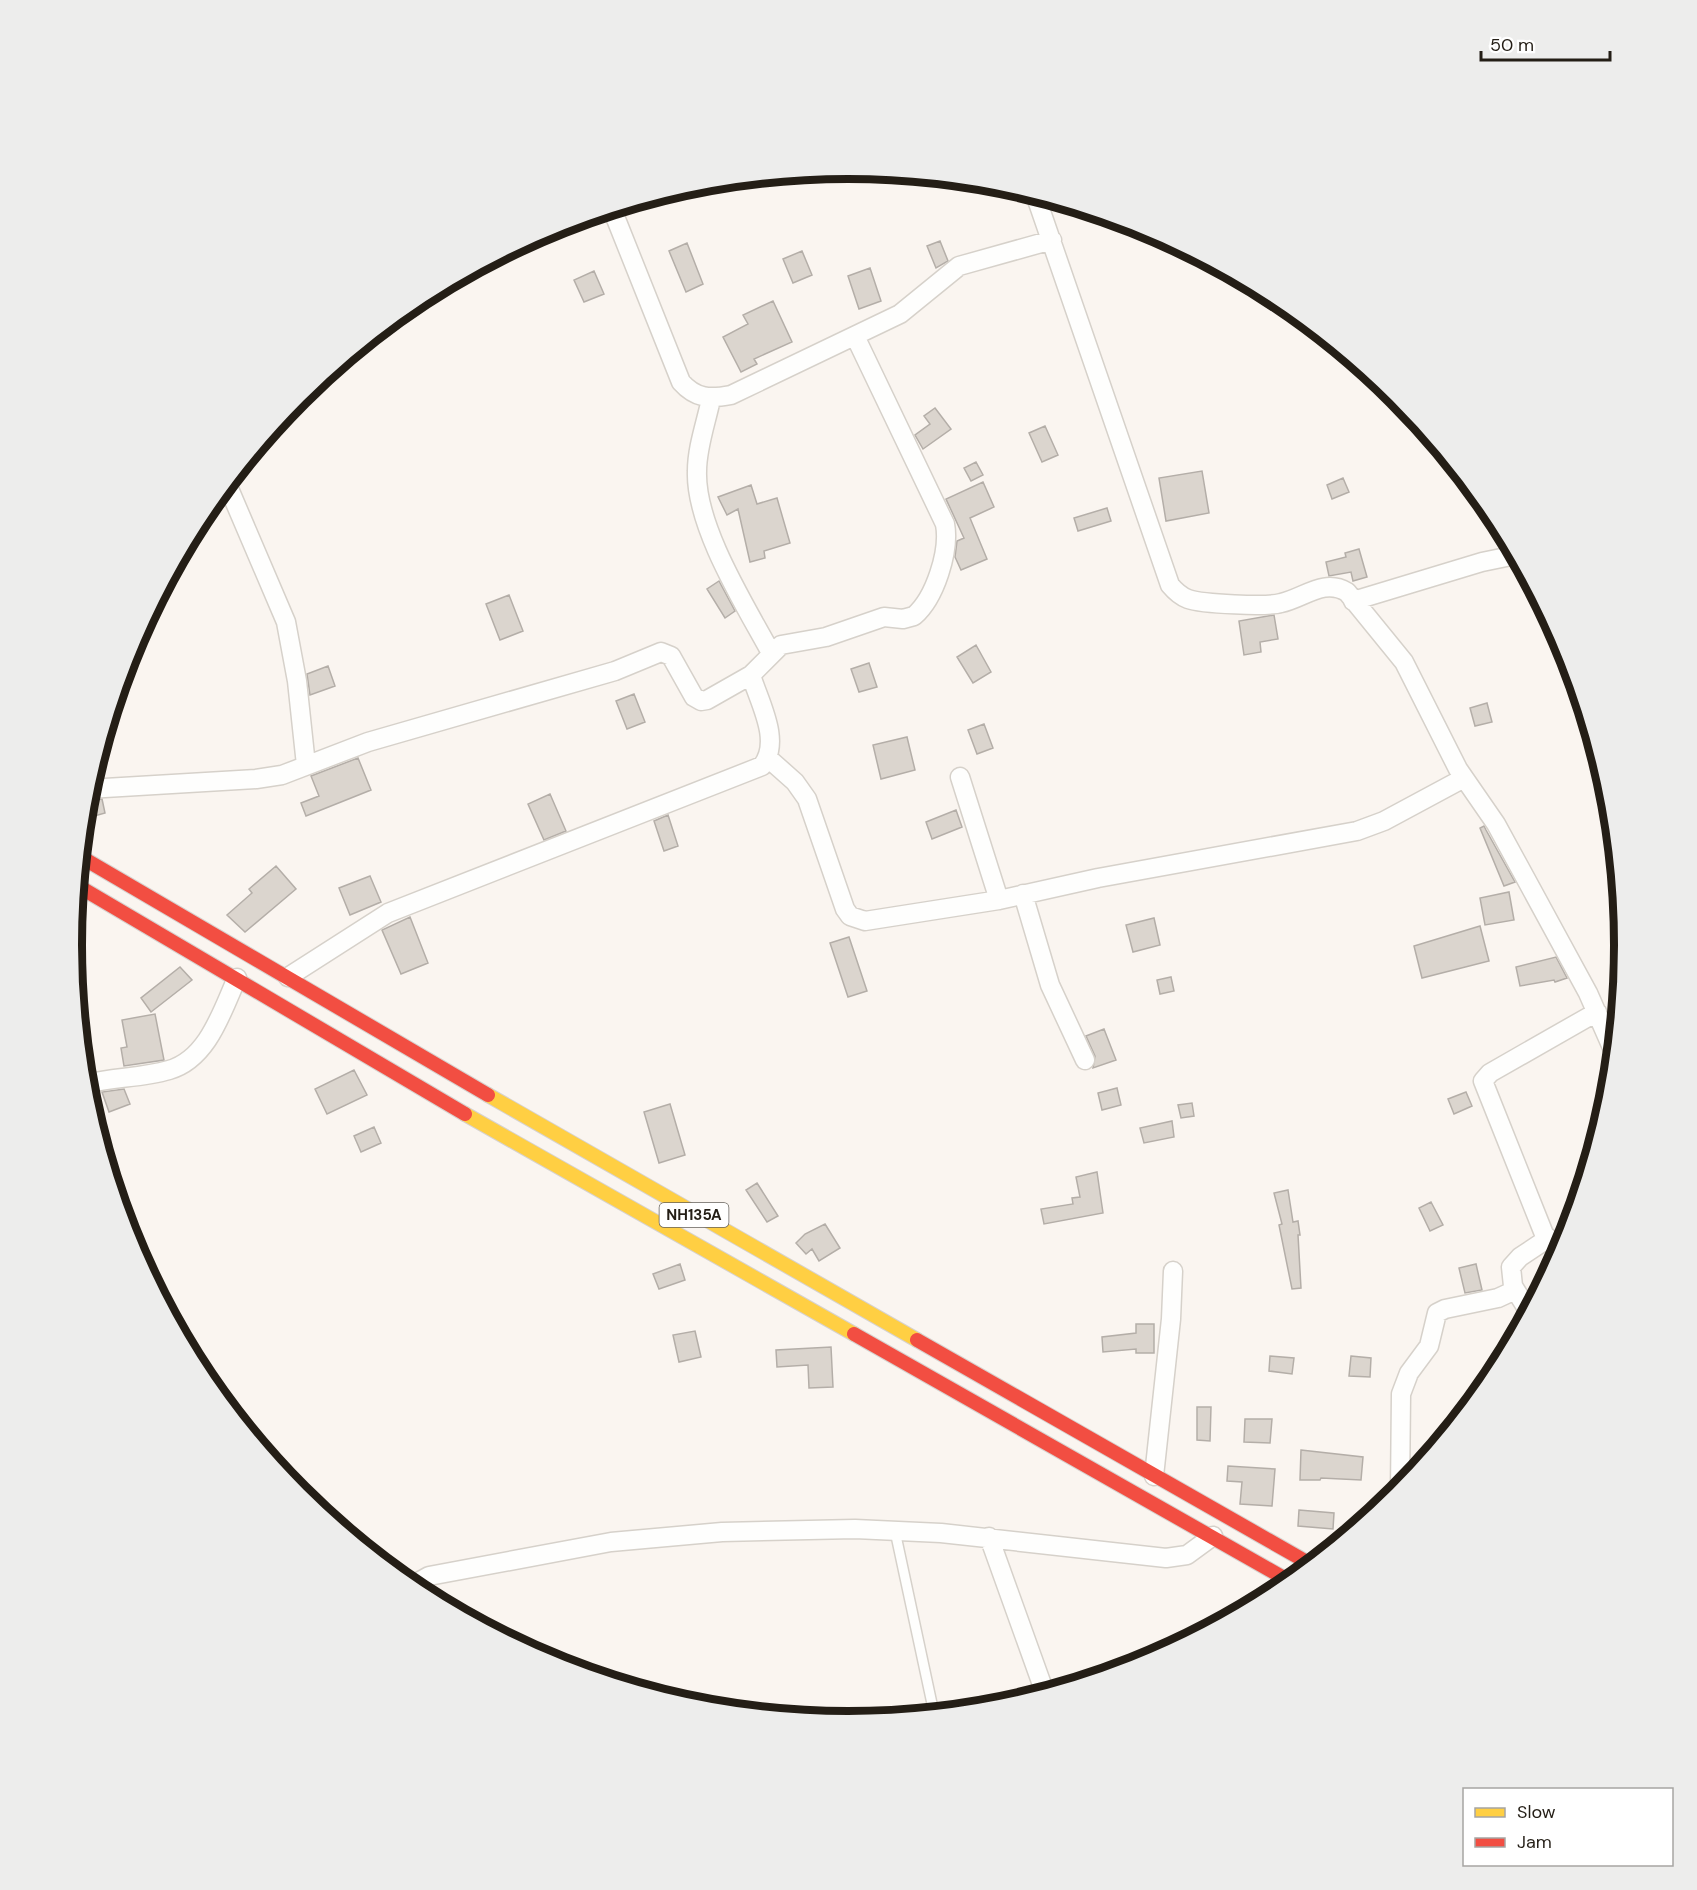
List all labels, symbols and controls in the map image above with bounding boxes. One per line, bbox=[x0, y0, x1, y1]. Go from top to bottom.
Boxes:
scale bar bbox=[1481, 24, 1610, 62]
text: 50 m bbox=[1490, 33, 1534, 57]
road number: NH135A bbox=[660, 1203, 728, 1227]
legend bbox=[1463, 1788, 1673, 1866]
text: Slow bbox=[1517, 1800, 1556, 1824]
text: Jam bbox=[1517, 1830, 1552, 1854]

